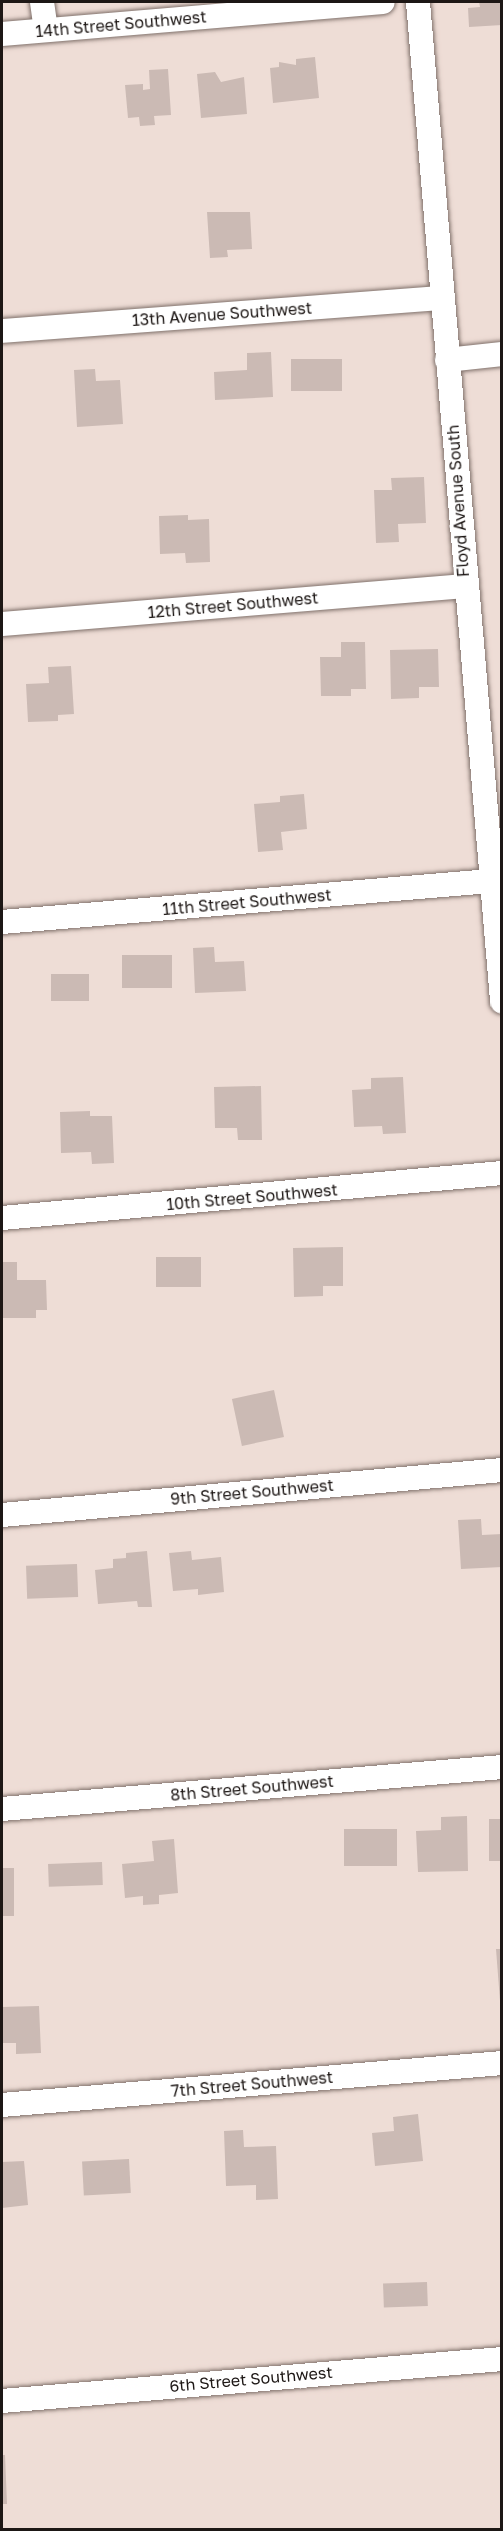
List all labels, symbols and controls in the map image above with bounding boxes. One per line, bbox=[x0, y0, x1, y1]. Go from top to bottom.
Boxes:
street label: 14th Street Southwest bbox=[35, 7, 207, 41]
street label: 13th Avenue Southwest bbox=[131, 298, 313, 330]
street label: Floyd Avenue South bbox=[443, 424, 473, 578]
street label: 12th Street Southwest bbox=[147, 588, 319, 622]
street label: 11th Street Southwest bbox=[162, 885, 332, 919]
street label: 10th Street Southwest bbox=[166, 1180, 338, 1214]
street label: 9th Street Southwest bbox=[170, 1475, 334, 1509]
street label: 8th Street Southwest bbox=[170, 1771, 334, 1805]
street label: 7th Street Southwest bbox=[170, 2067, 334, 2101]
street label: 6th Street Southwest bbox=[169, 2362, 333, 2396]

